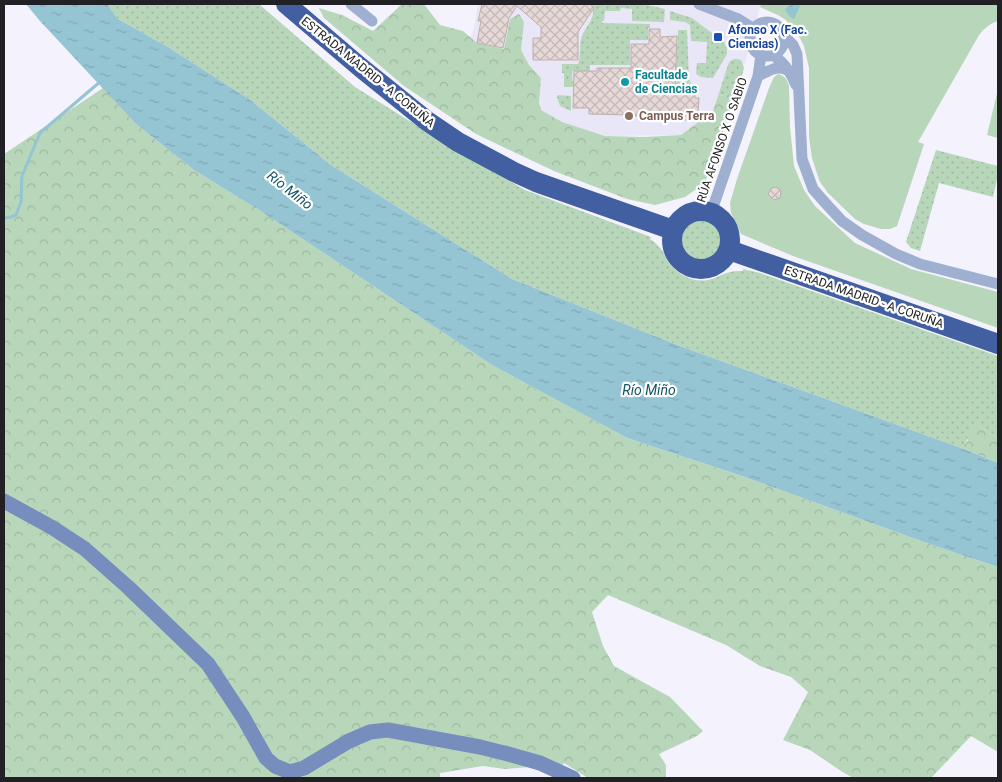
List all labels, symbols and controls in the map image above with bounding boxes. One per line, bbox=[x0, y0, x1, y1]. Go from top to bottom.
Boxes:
street label: ESTRADA MADRID - A CORUÑA bbox=[299, 12, 439, 130]
place label: Afonso X (Fac. Ciencias) bbox=[728, 23, 807, 51]
marker: Afonso X (Fac. Ciencias) bbox=[712, 31, 724, 43]
place label: Facultade de Ciencias bbox=[635, 68, 697, 96]
street label: RÚA AFONSO X O SABIO bbox=[693, 75, 750, 204]
marker: Facultade de Ciencias bbox=[619, 76, 631, 88]
place label: Campus Terra bbox=[639, 109, 715, 123]
marker: Campus Terra bbox=[623, 110, 635, 122]
water label: Río Miño bbox=[264, 167, 316, 213]
street label: ESTRADA MADRID - A CORUÑA bbox=[783, 261, 946, 331]
water label: Río Miño bbox=[622, 382, 676, 398]

